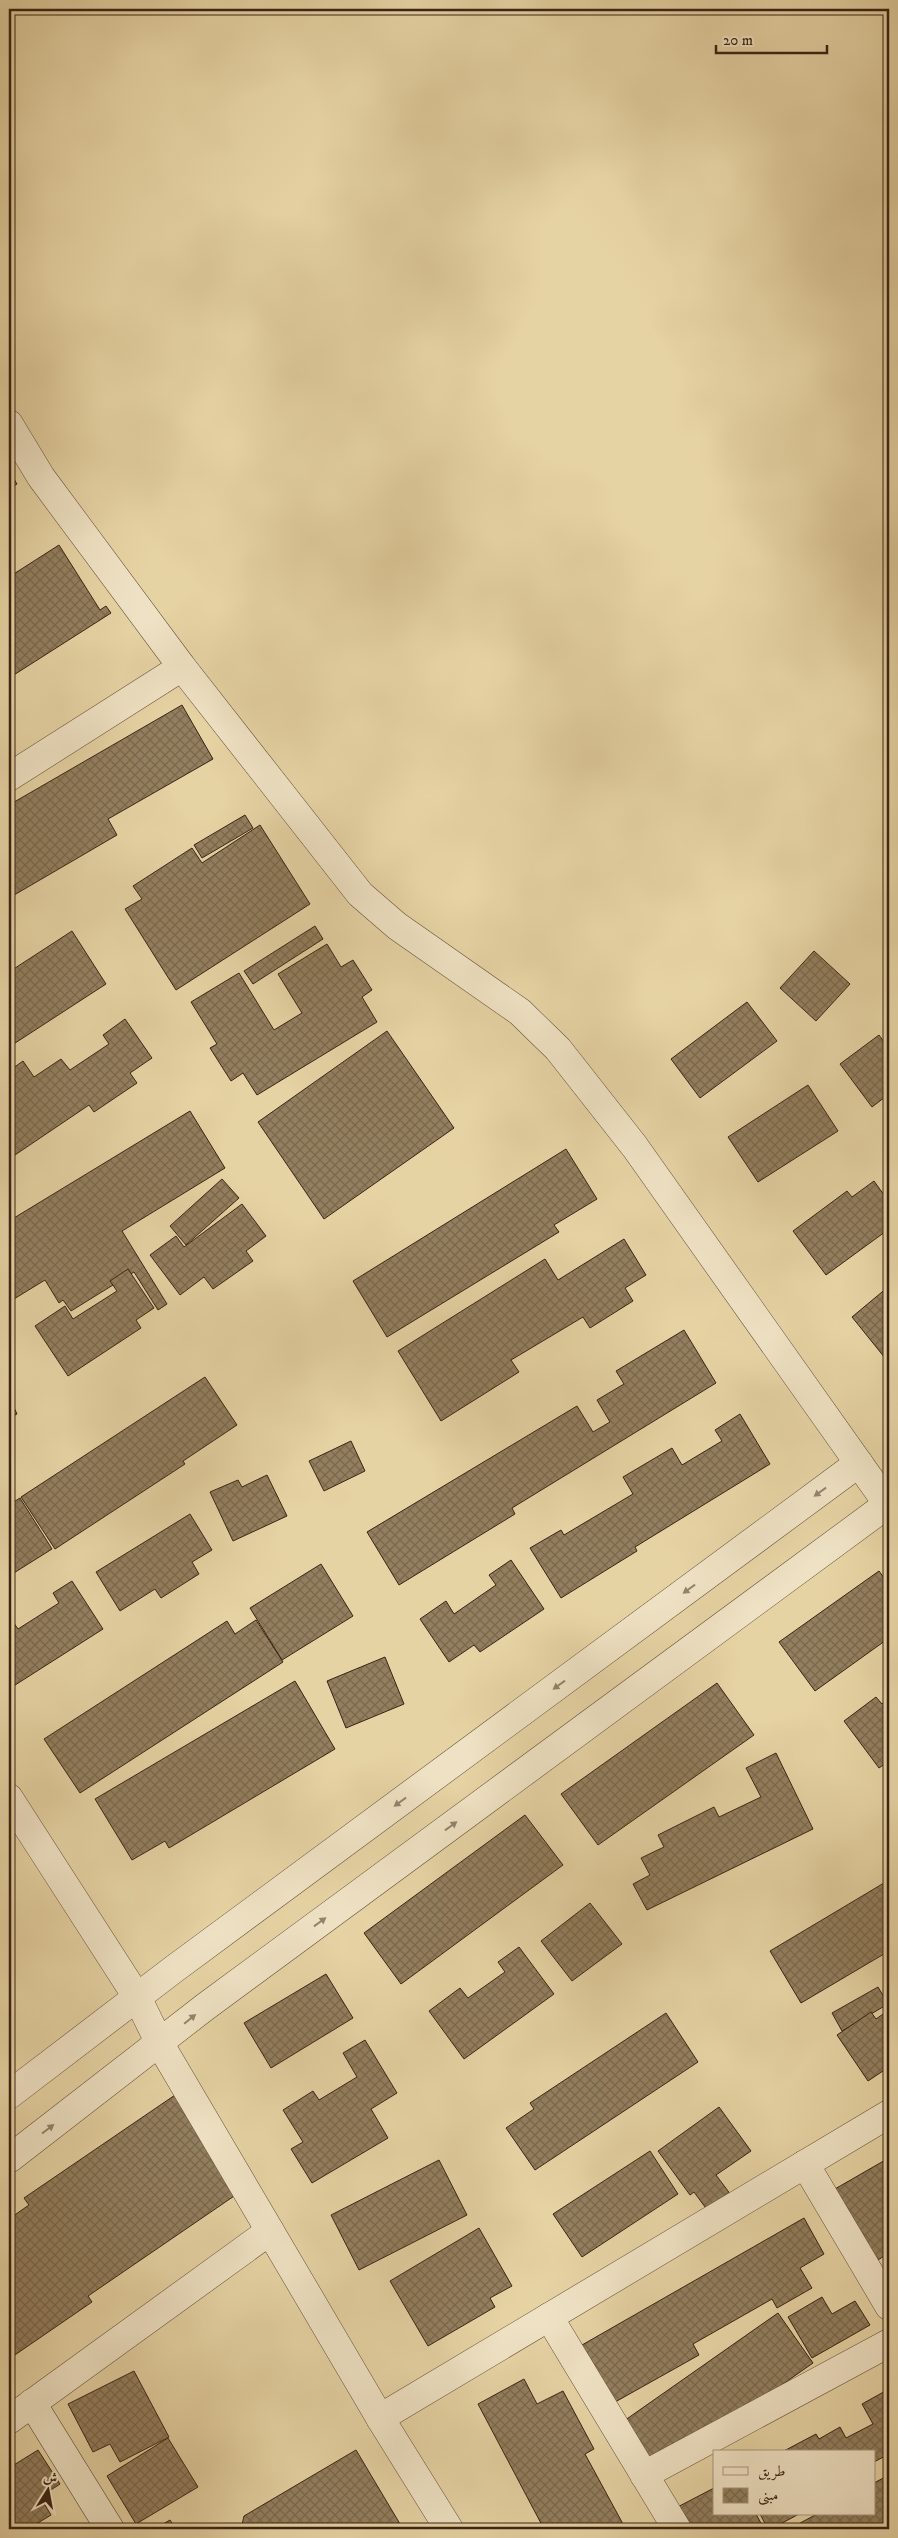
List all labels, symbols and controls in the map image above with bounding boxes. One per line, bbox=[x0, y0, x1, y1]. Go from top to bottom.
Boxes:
scale bar bbox=[716, 22, 827, 54]
text: 20 m bbox=[723, 31, 753, 50]
one-way arrow bbox=[813, 1487, 827, 1497]
one-way arrow bbox=[682, 1584, 696, 1594]
one-way arrow bbox=[552, 1680, 565, 1690]
one-way arrow bbox=[394, 1797, 407, 1808]
one-way arrow bbox=[444, 1821, 458, 1831]
one-way arrow bbox=[314, 1918, 327, 1928]
one-way arrow bbox=[183, 2014, 196, 2025]
one-way arrow bbox=[41, 2124, 54, 2135]
legend bbox=[713, 2450, 876, 2516]
text: طريق bbox=[758, 2462, 785, 2481]
north arrow bbox=[22, 2466, 72, 2516]
text: ش bbox=[42, 2468, 59, 2488]
text: مبنى bbox=[758, 2486, 778, 2506]

